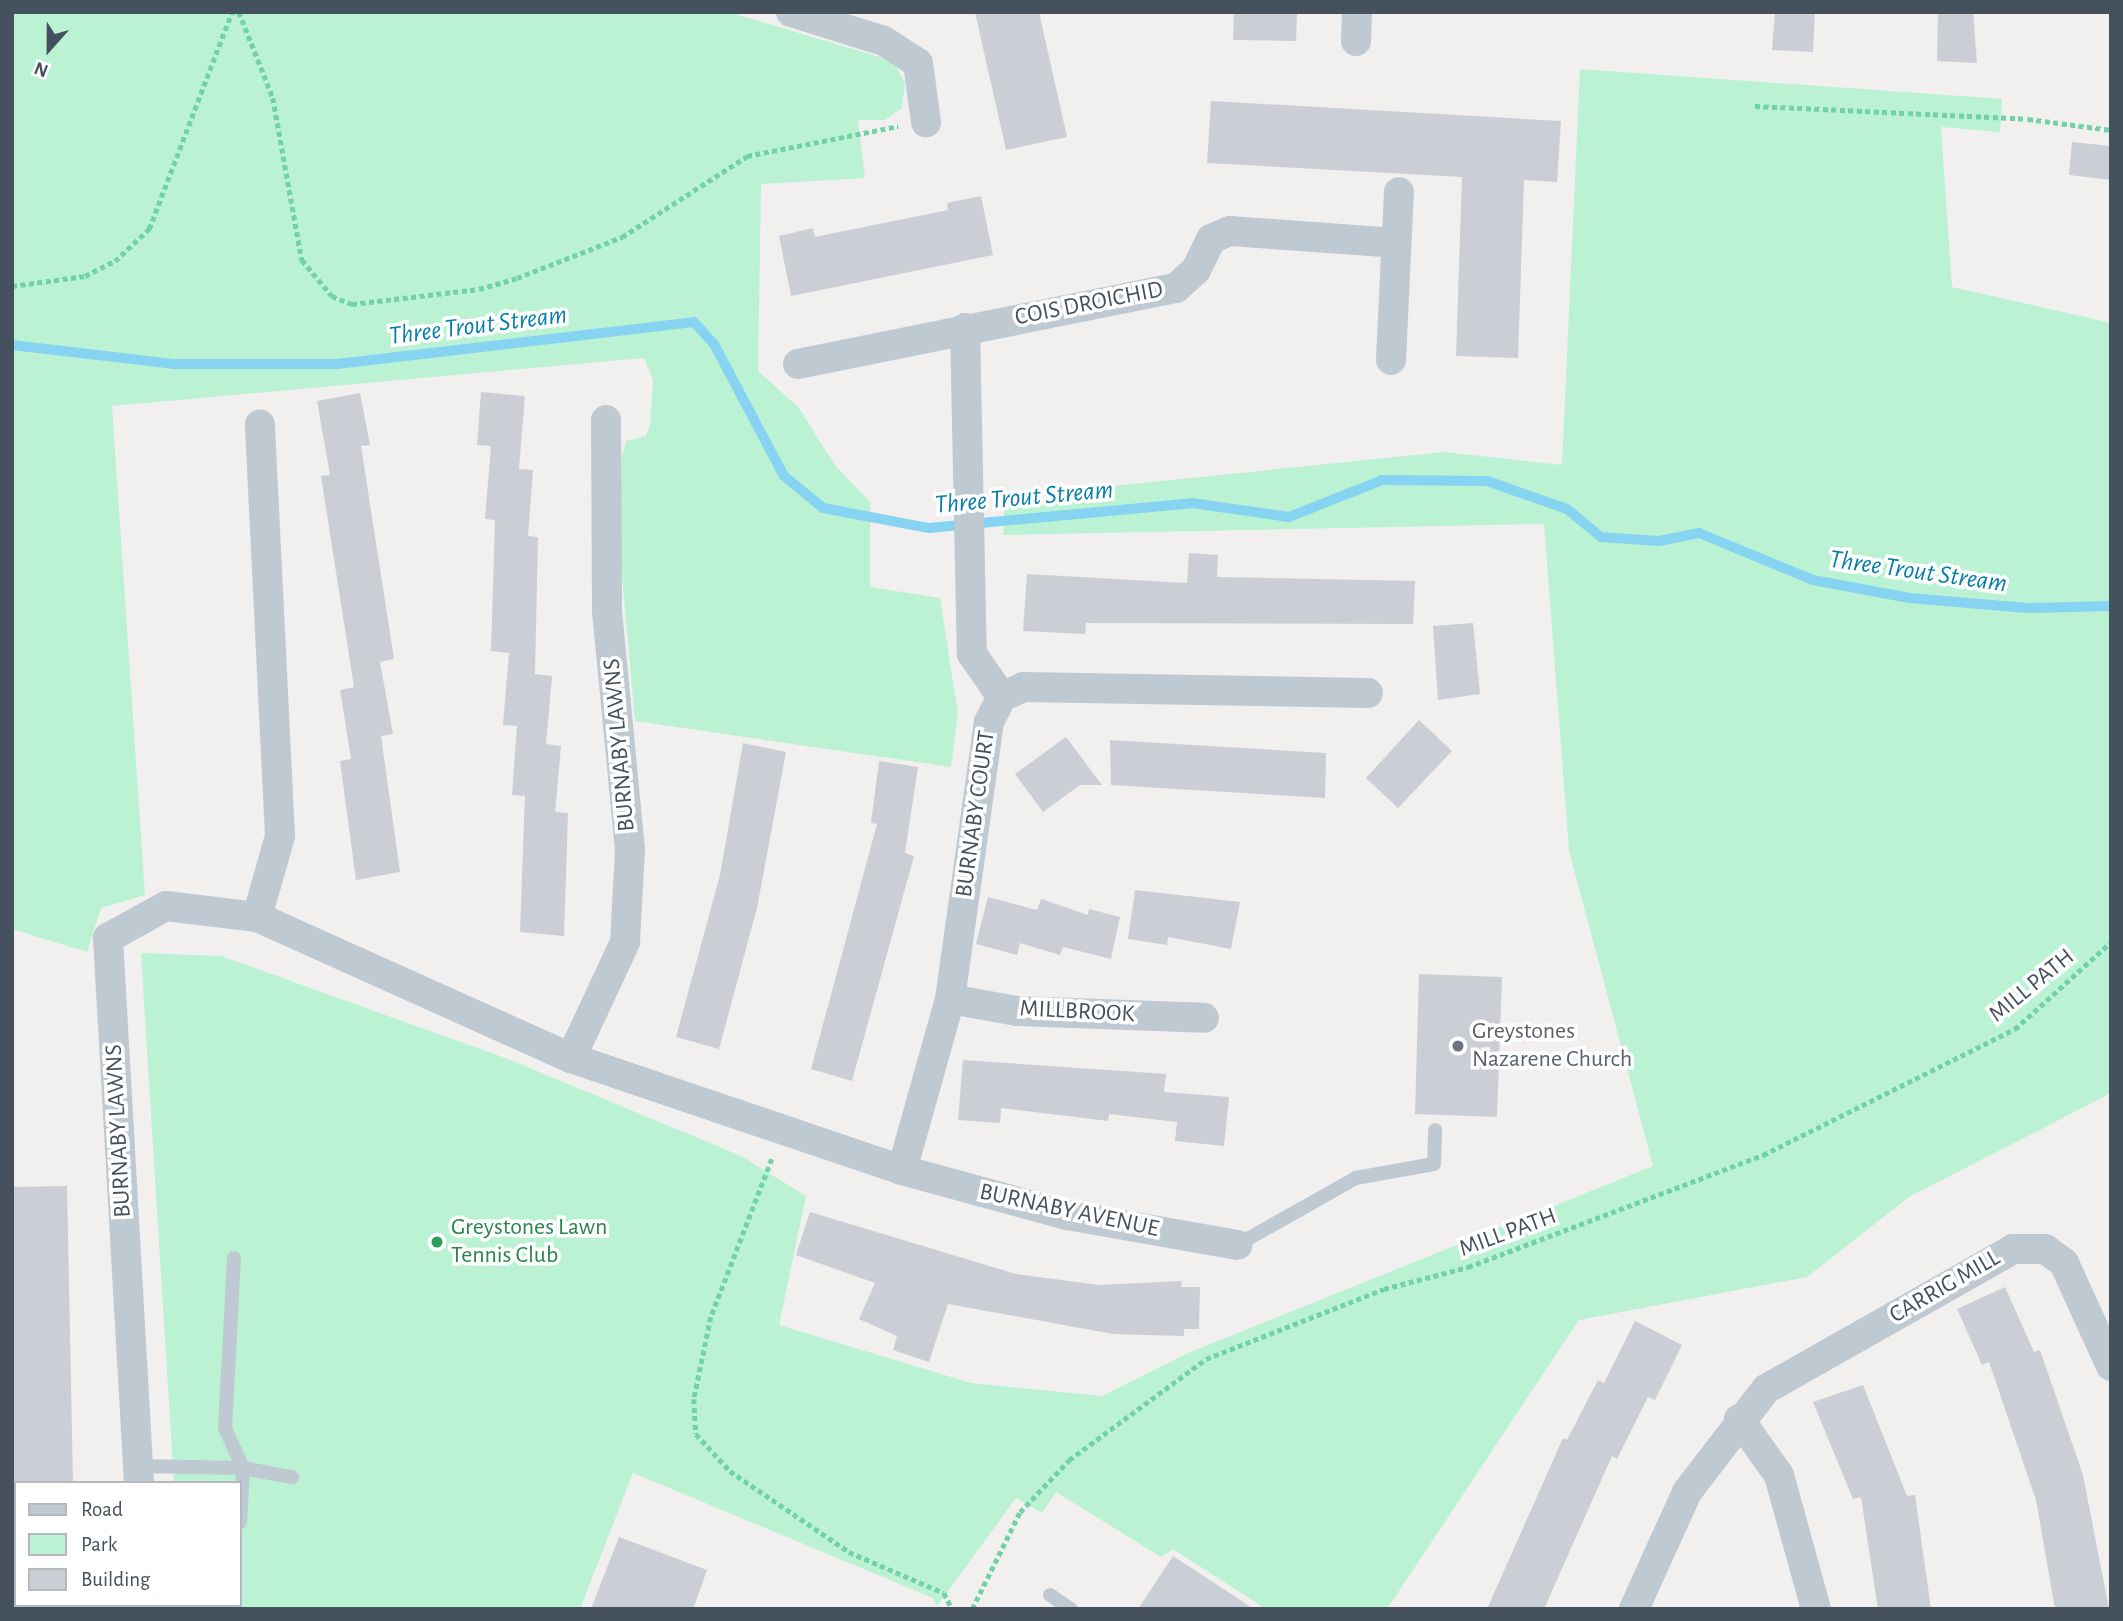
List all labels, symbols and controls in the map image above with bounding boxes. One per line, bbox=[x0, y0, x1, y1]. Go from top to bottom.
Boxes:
north arrow bbox=[14, 14, 84, 84]
text: N bbox=[32, 58, 51, 80]
street label: COIS DROICHID bbox=[1013, 276, 1165, 332]
water label: Three Trout Stream bbox=[387, 300, 569, 352]
water label: Three Trout Stream bbox=[934, 475, 1114, 521]
water label: Three Trout Stream bbox=[1827, 544, 2009, 600]
street label: BURNABY LAWNS bbox=[598, 657, 642, 833]
street label: BURNABY COURT bbox=[950, 729, 1002, 899]
street label: MILL PATH bbox=[1984, 943, 2080, 1029]
street label: MILLBROOK bbox=[1019, 995, 1135, 1029]
place label: Greystones Nazarene Church bbox=[1472, 1018, 1632, 1074]
marker: Greystones Nazarene Church bbox=[1450, 1038, 1466, 1054]
street label: BURNABY LAWNS bbox=[100, 1044, 138, 1218]
street label: BURNABY AVENUE bbox=[977, 1178, 1161, 1244]
street label: MILL PATH bbox=[1455, 1202, 1561, 1264]
place label: Greystones Lawn Tennis Club bbox=[451, 1214, 607, 1270]
marker: Greystones Lawn Tennis Club bbox=[429, 1234, 445, 1250]
street label: CARRIG MILL bbox=[1885, 1244, 2005, 1330]
legend bbox=[14, 1481, 242, 1607]
text: Road bbox=[81, 1499, 123, 1520]
text: Park bbox=[81, 1534, 117, 1555]
text: Building bbox=[81, 1569, 150, 1590]

